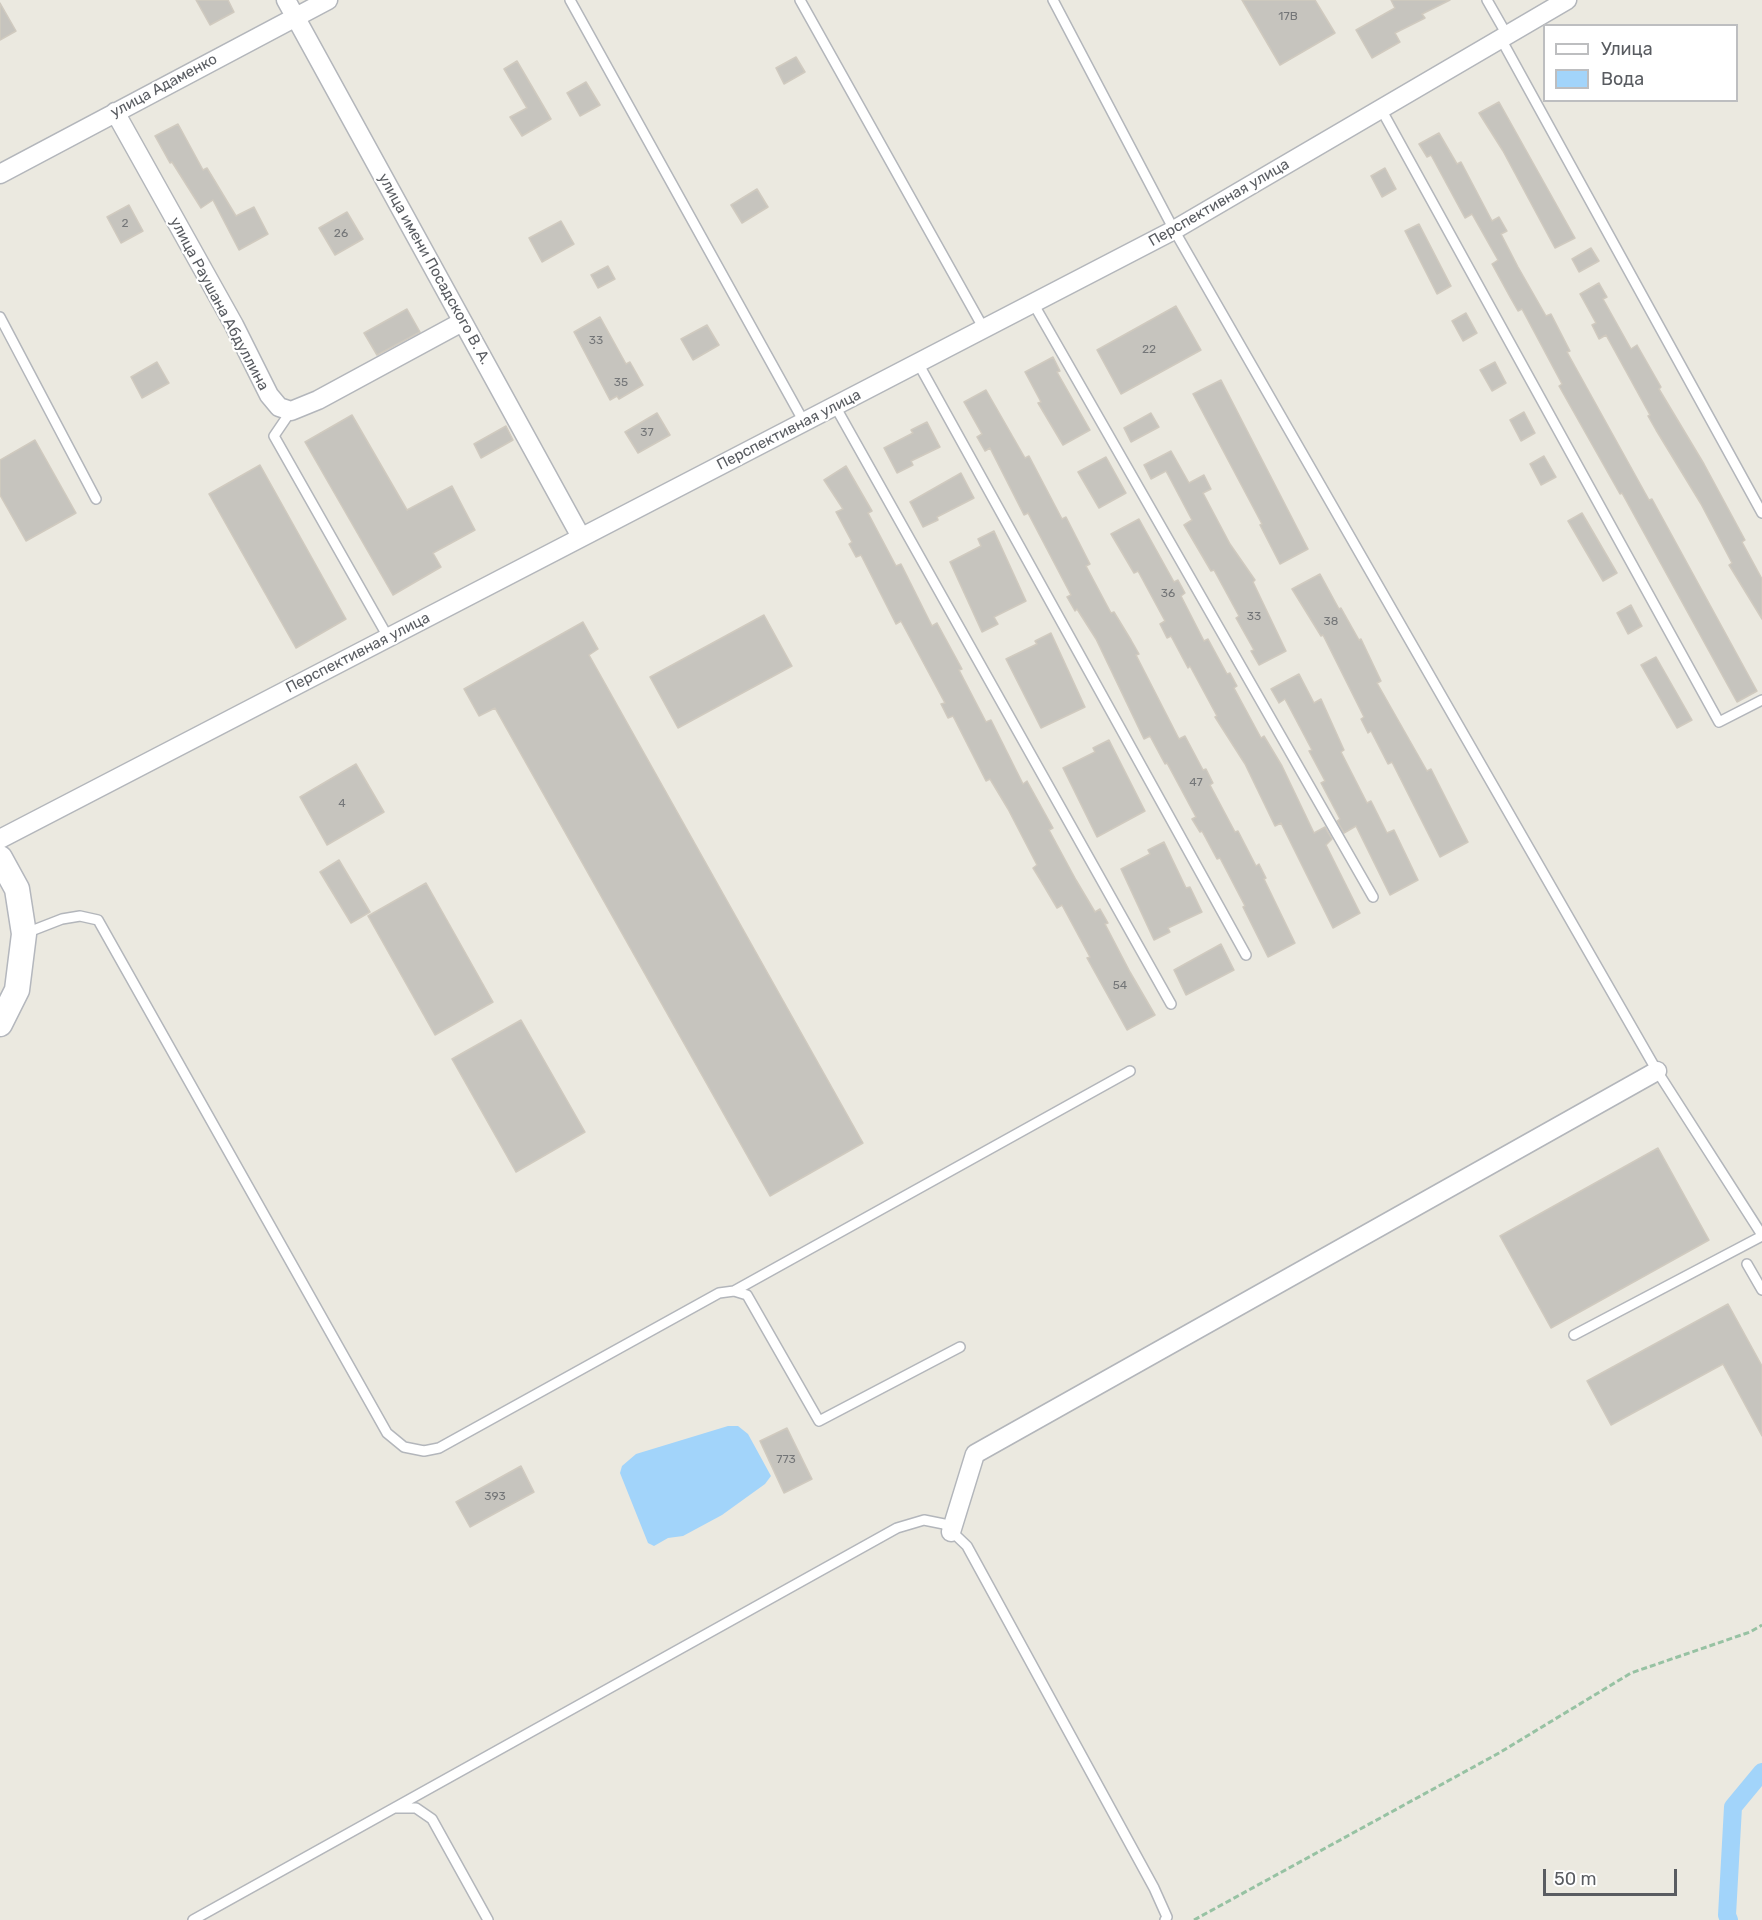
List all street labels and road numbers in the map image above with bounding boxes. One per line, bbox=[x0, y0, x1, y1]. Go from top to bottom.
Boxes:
street label: улица Адаменко bbox=[108, 50, 220, 122]
street label: Перспективная улица bbox=[1146, 155, 1292, 251]
street label: улица имени Посадского В. А. bbox=[374, 170, 494, 368]
street label: улица Раушана Абдуллина bbox=[166, 214, 272, 394]
street label: Перспективная улица bbox=[714, 386, 864, 474]
street label: Перспективная улица bbox=[283, 609, 433, 697]

